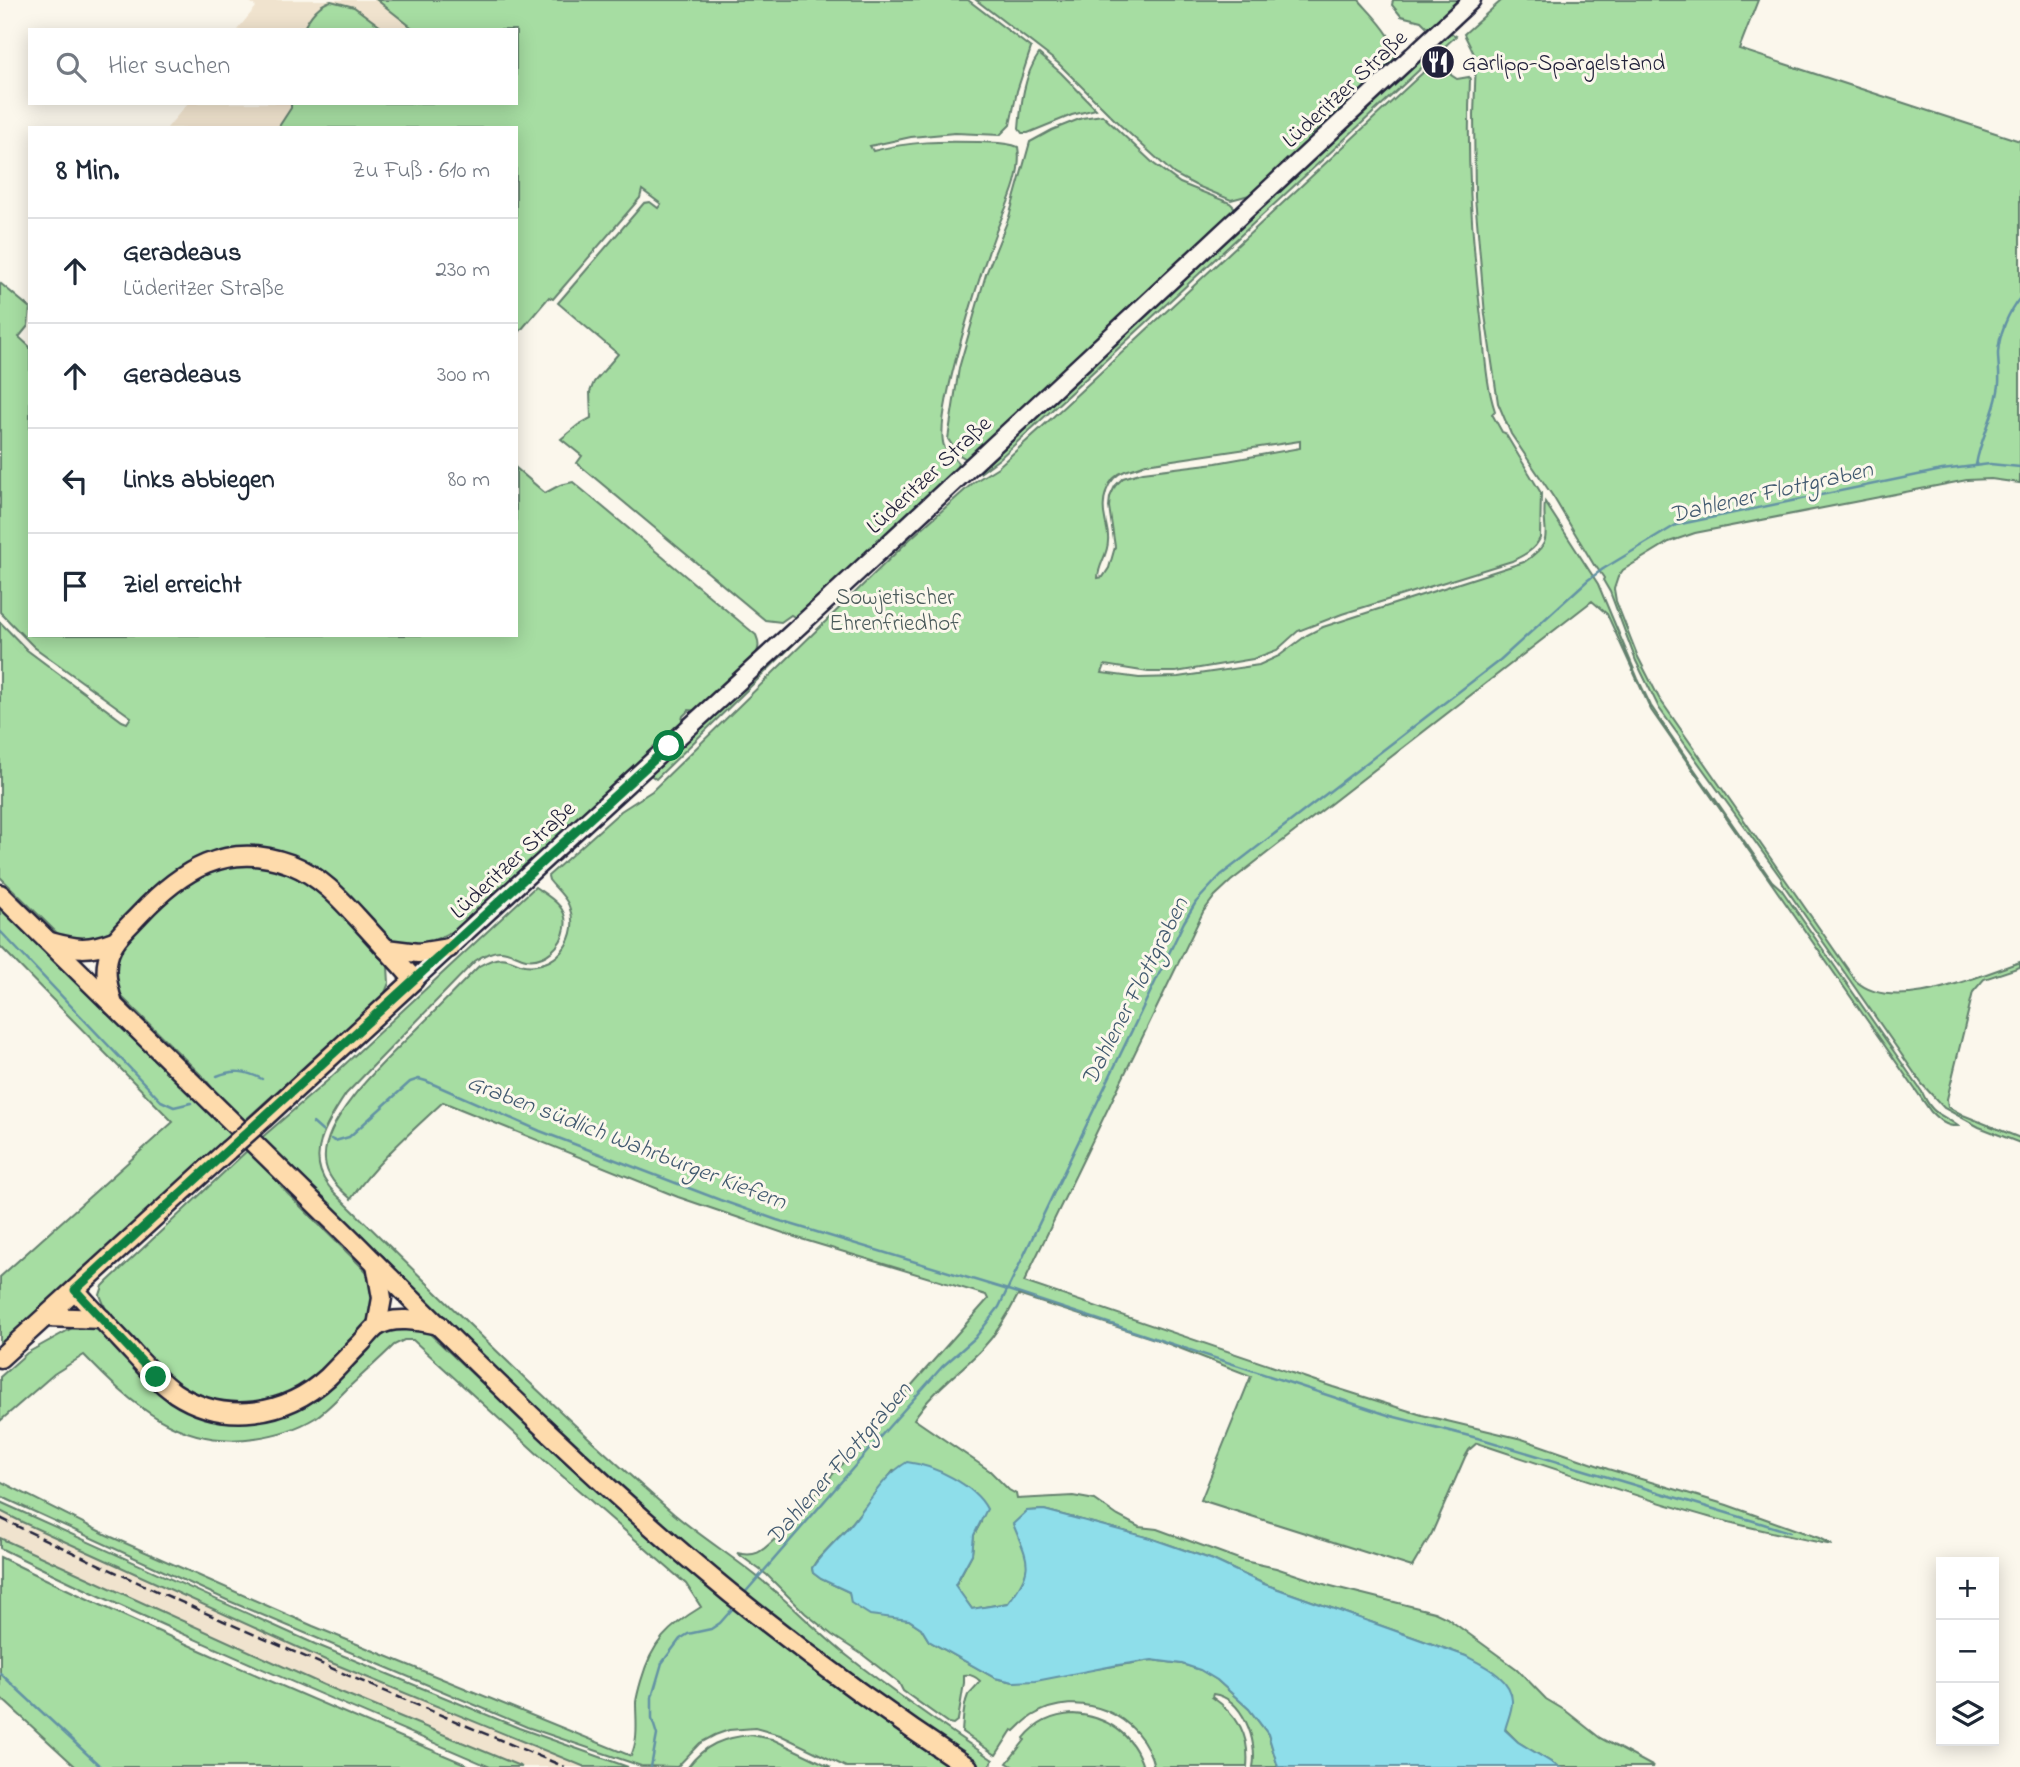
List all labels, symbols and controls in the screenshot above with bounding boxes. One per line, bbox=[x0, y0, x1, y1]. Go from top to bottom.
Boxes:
street label: Lüderitzer Straße bbox=[1276, 22, 1416, 157]
search box bbox=[28, 28, 518, 105]
restaurant icon: Garlipp-Spargelstand bbox=[1419, 43, 1457, 81]
icon: search bbox=[52, 48, 90, 86]
text: Hier suchen bbox=[108, 48, 230, 86]
place label: Garlipp-Spargelstand bbox=[1462, 48, 1665, 82]
text: 8 Min. bbox=[56, 150, 119, 194]
text: Zu Fuß · 610 m bbox=[352, 155, 490, 188]
text: Geradeaus bbox=[123, 235, 241, 273]
icon: ahead bbox=[56, 252, 94, 290]
text: 230 m bbox=[436, 254, 490, 287]
text: Lüderitzer Straße bbox=[123, 273, 284, 306]
icon: ahead bbox=[56, 357, 94, 395]
text: Geradeaus bbox=[123, 357, 241, 395]
text: 300 m bbox=[437, 359, 490, 392]
street label: Lüderitzer Straße bbox=[860, 408, 1000, 543]
water label: Dahlener Flottgraben bbox=[1667, 453, 1878, 534]
icon: left bbox=[56, 462, 94, 500]
text: Links abbiegen bbox=[123, 462, 274, 500]
text: 80 m bbox=[448, 464, 490, 497]
icon: arrive bbox=[56, 567, 94, 605]
text: Ziel erreicht bbox=[123, 567, 242, 605]
park label: Sowjetischer Ehrenfriedhof bbox=[829, 582, 961, 641]
route start bbox=[653, 730, 684, 761]
street label: Lüderitzer Straße bbox=[444, 793, 584, 928]
water label: Dahlener Flottgraben bbox=[1074, 891, 1199, 1092]
water label: Graben südlich Wahrburger Kiefern bbox=[461, 1066, 792, 1221]
route end bbox=[140, 1361, 171, 1392]
water label: Dahlener Flottgraben bbox=[759, 1374, 922, 1554]
map controls bbox=[1936, 1557, 1999, 1746]
button: + bbox=[1936, 1557, 1999, 1620]
button: − bbox=[1936, 1620, 1999, 1683]
button: layers bbox=[1936, 1683, 1999, 1746]

